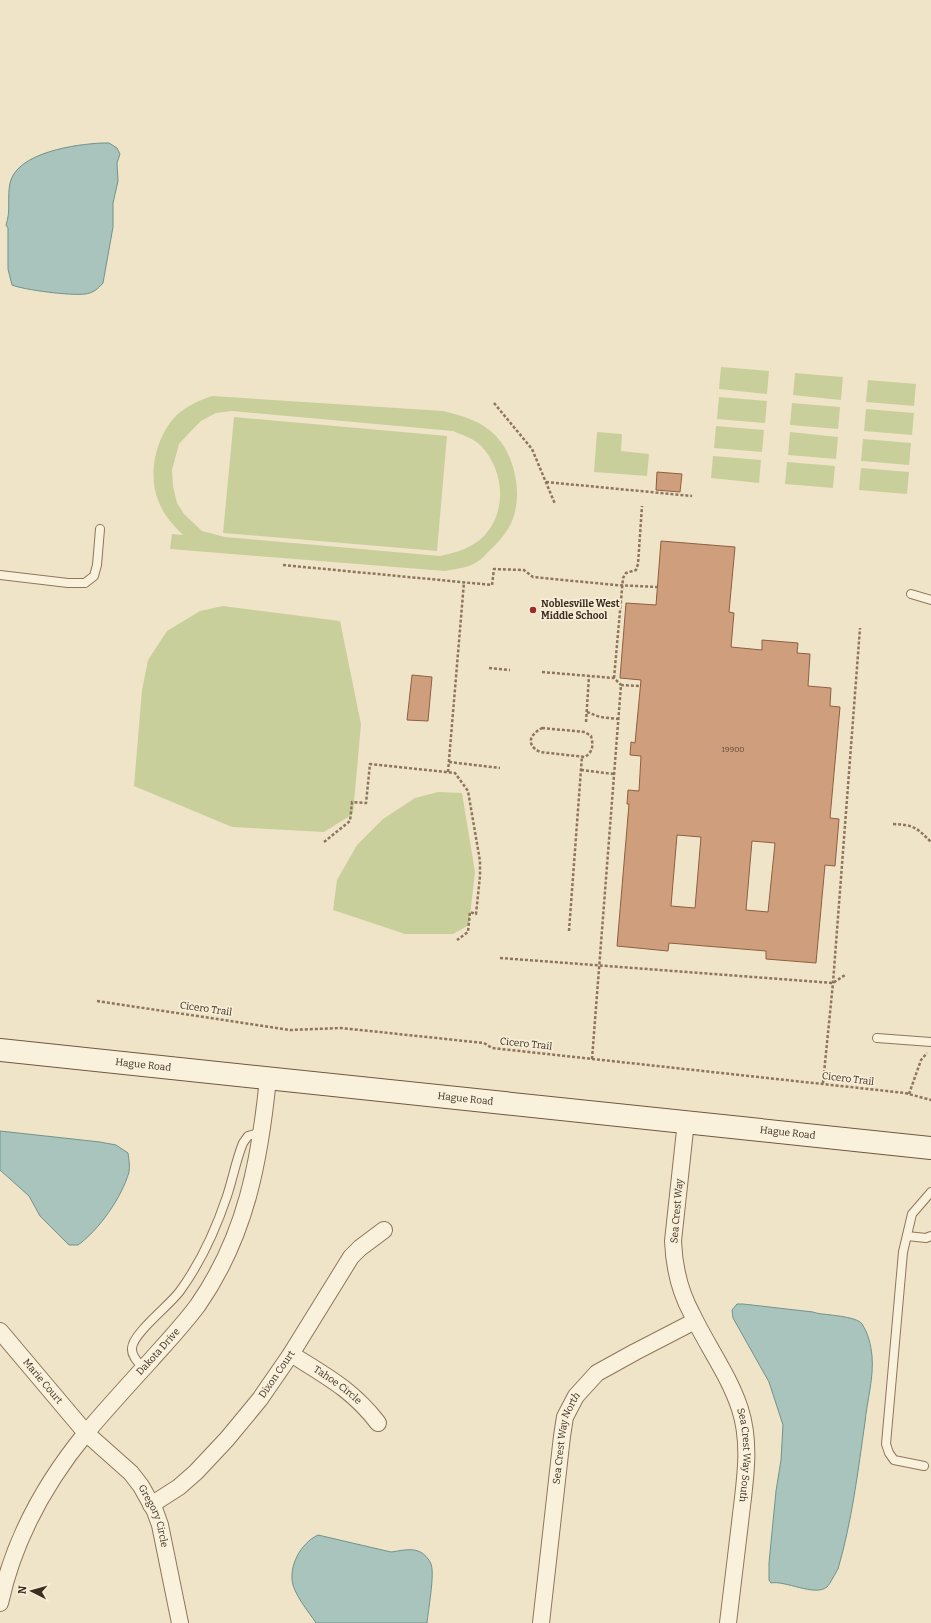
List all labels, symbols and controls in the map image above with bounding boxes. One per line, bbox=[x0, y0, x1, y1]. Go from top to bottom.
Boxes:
place label: Noblesville West Middle School bbox=[541, 598, 620, 622]
marker: Noblesville West Middle School bbox=[528, 605, 538, 615]
house number: 19900 bbox=[722, 745, 744, 754]
street label: Cicero Trail bbox=[179, 999, 233, 1019]
street label: Cicero Trail bbox=[499, 1035, 553, 1053]
street label: Hague Road bbox=[115, 1056, 172, 1074]
street label: Cicero Trail bbox=[821, 1070, 875, 1088]
street label: Hague Road bbox=[437, 1090, 494, 1108]
street label: Hague Road bbox=[759, 1124, 816, 1142]
street label: Sea Crest Way bbox=[668, 1177, 686, 1244]
street label: Dakota Drive bbox=[134, 1326, 183, 1378]
street label: Dixon Court bbox=[256, 1348, 298, 1401]
street label: Marie Court bbox=[20, 1356, 65, 1407]
street label: Tahoe Circle bbox=[311, 1363, 364, 1407]
street label: Sea Crest Way North bbox=[551, 1389, 583, 1485]
street label: Sea Crest Way South bbox=[734, 1407, 752, 1504]
street label: Gregory Circle bbox=[136, 1483, 170, 1549]
north arrow bbox=[12, 1571, 52, 1611]
text: N bbox=[16, 1585, 30, 1595]

